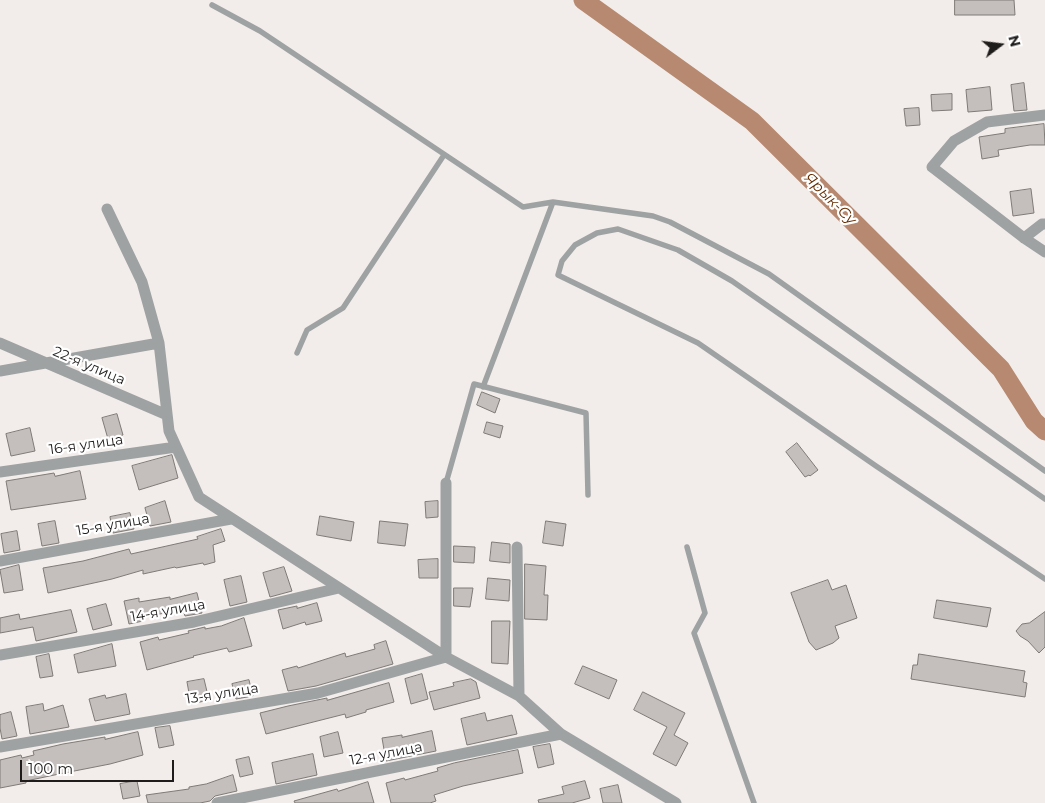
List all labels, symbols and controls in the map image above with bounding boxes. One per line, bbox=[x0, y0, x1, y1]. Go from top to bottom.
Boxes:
north arrow bbox=[975, 20, 1025, 70]
text: N bbox=[1004, 33, 1025, 49]
water label: Ярык-Су bbox=[800, 169, 860, 229]
street label: 22-я улица bbox=[50, 343, 128, 389]
street label: 16-я улица bbox=[48, 431, 124, 459]
street label: 15-я улица bbox=[75, 510, 151, 540]
street label: 14-я улица bbox=[129, 596, 207, 626]
street label: 13-я улица bbox=[184, 680, 260, 708]
street label: 12-я улица bbox=[348, 739, 424, 769]
scale bar bbox=[22, 750, 176, 782]
text: 100 m bbox=[28, 759, 73, 778]

